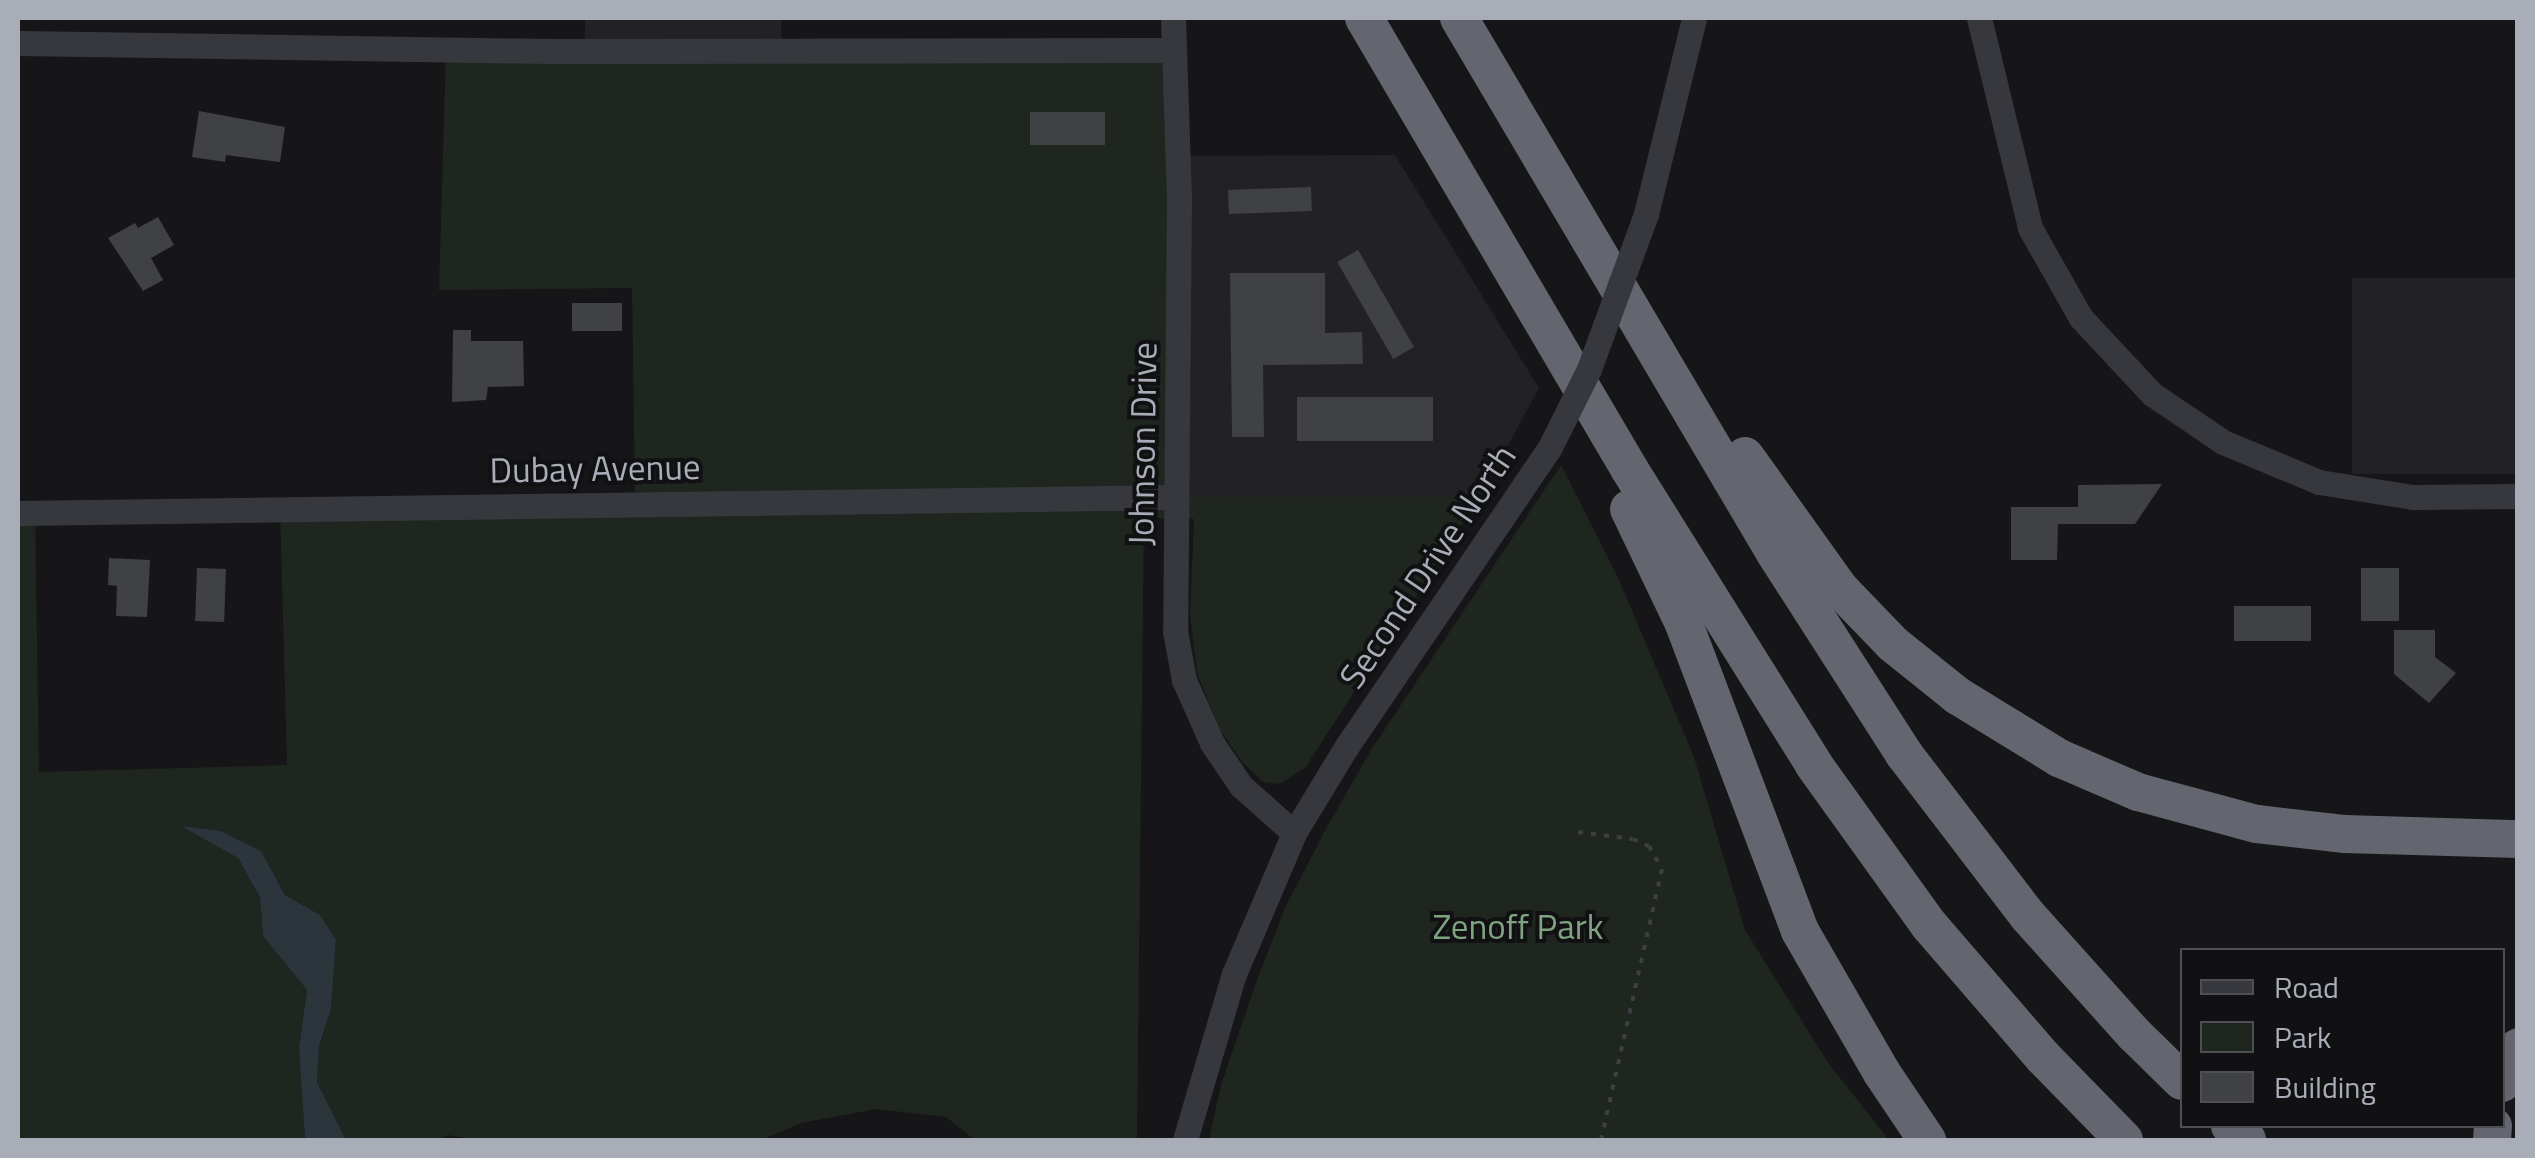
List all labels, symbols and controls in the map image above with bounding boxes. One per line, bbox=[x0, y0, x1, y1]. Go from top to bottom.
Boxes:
street label: Johnson Drive bbox=[1119, 342, 1165, 546]
street label: Second Drive North bbox=[1330, 436, 1524, 696]
street label: Dubay Avenue bbox=[489, 445, 701, 491]
park label: Zenoff Park bbox=[1432, 905, 1604, 947]
legend bbox=[2180, 948, 2505, 1128]
text: Road bbox=[2274, 964, 2339, 1010]
text: Park bbox=[2274, 1014, 2331, 1060]
text: Building bbox=[2274, 1064, 2376, 1110]

